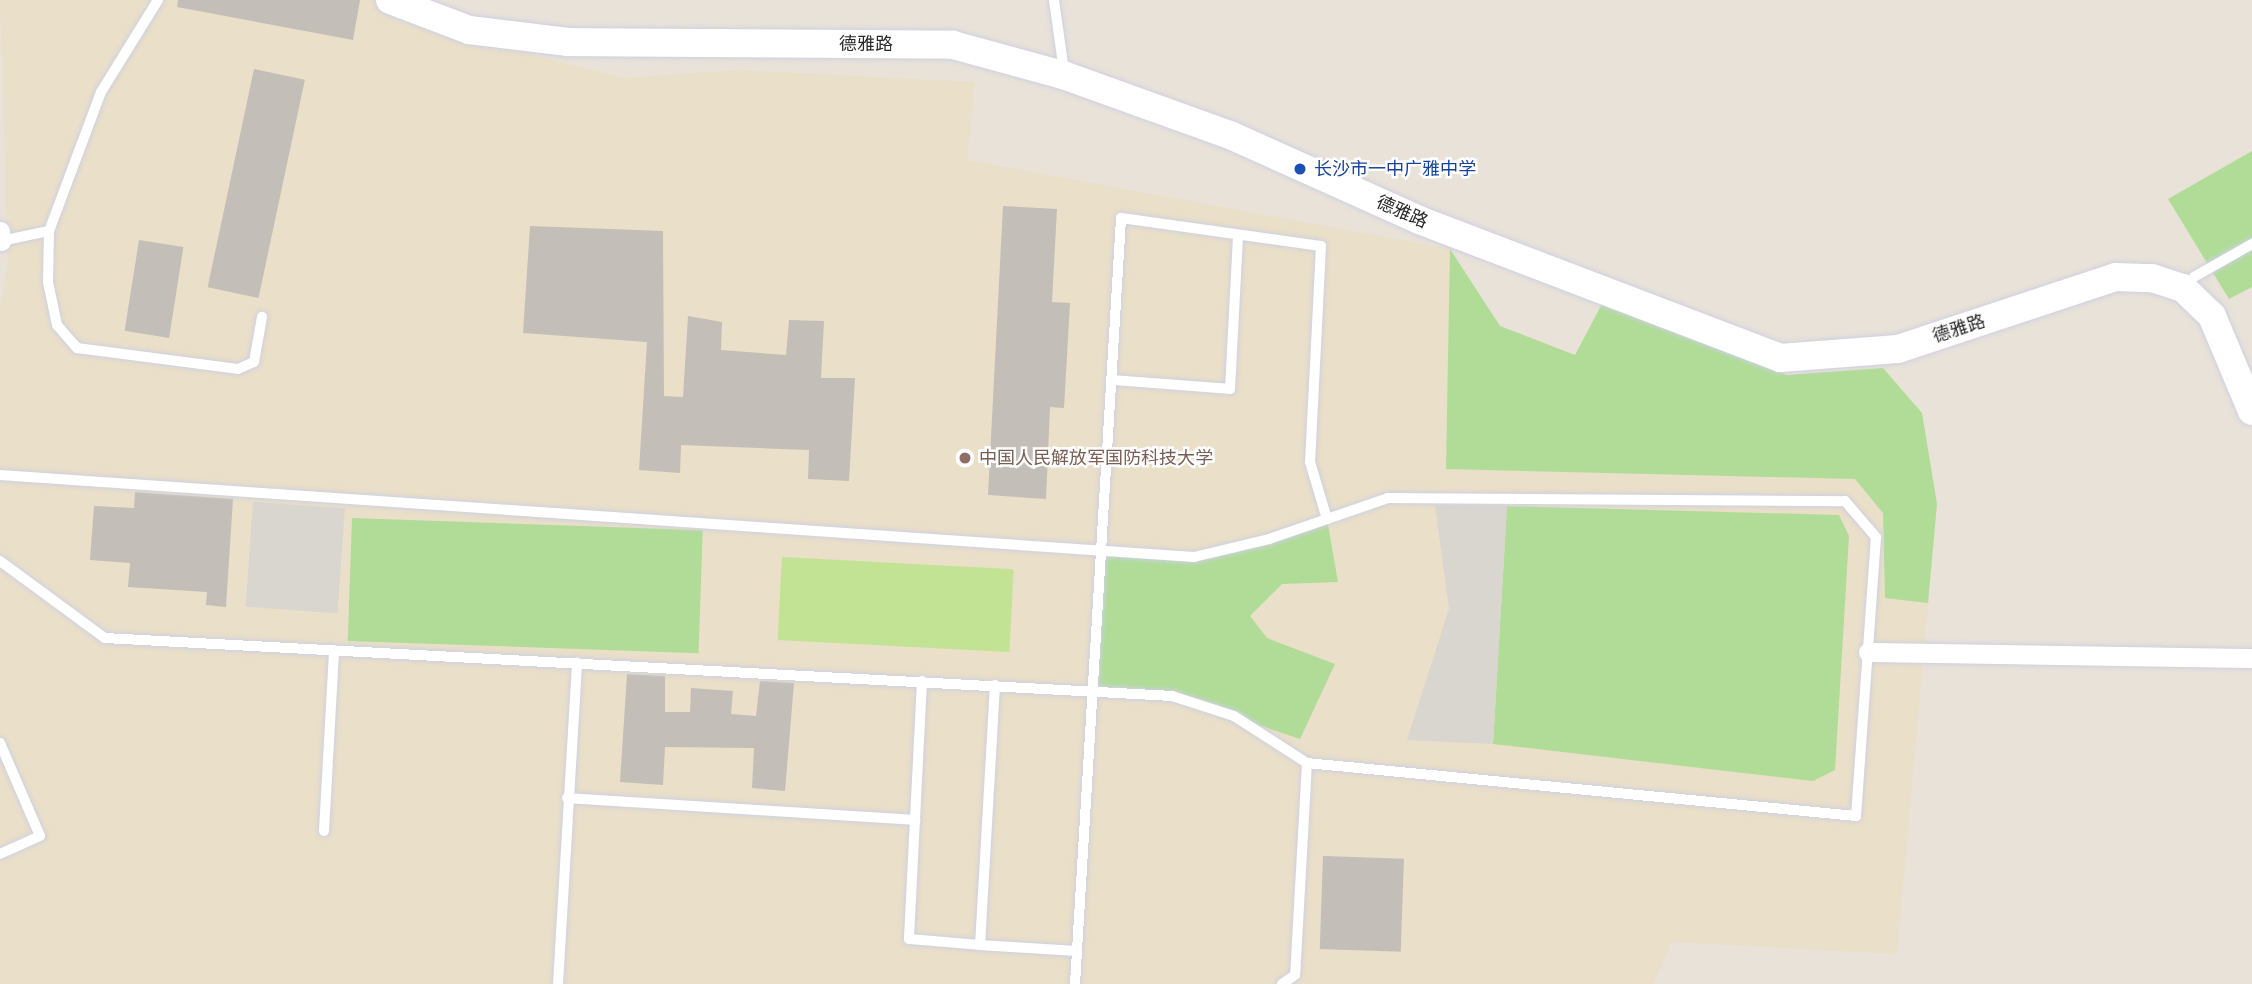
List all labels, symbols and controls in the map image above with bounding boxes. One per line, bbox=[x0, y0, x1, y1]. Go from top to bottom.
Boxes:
street label: 德雅路 bbox=[839, 33, 893, 55]
place label: 长沙市一中广雅中学 bbox=[1314, 158, 1476, 180]
marker: 长沙市一中广雅中学 bbox=[1292, 161, 1308, 177]
street label: 德雅路 bbox=[1373, 191, 1431, 233]
street label: 德雅路 bbox=[1930, 310, 1988, 348]
place label: 中国人民解放军国防科技大学 bbox=[979, 447, 1213, 469]
marker: 中国人民解放军国防科技大学 bbox=[957, 450, 973, 466]

